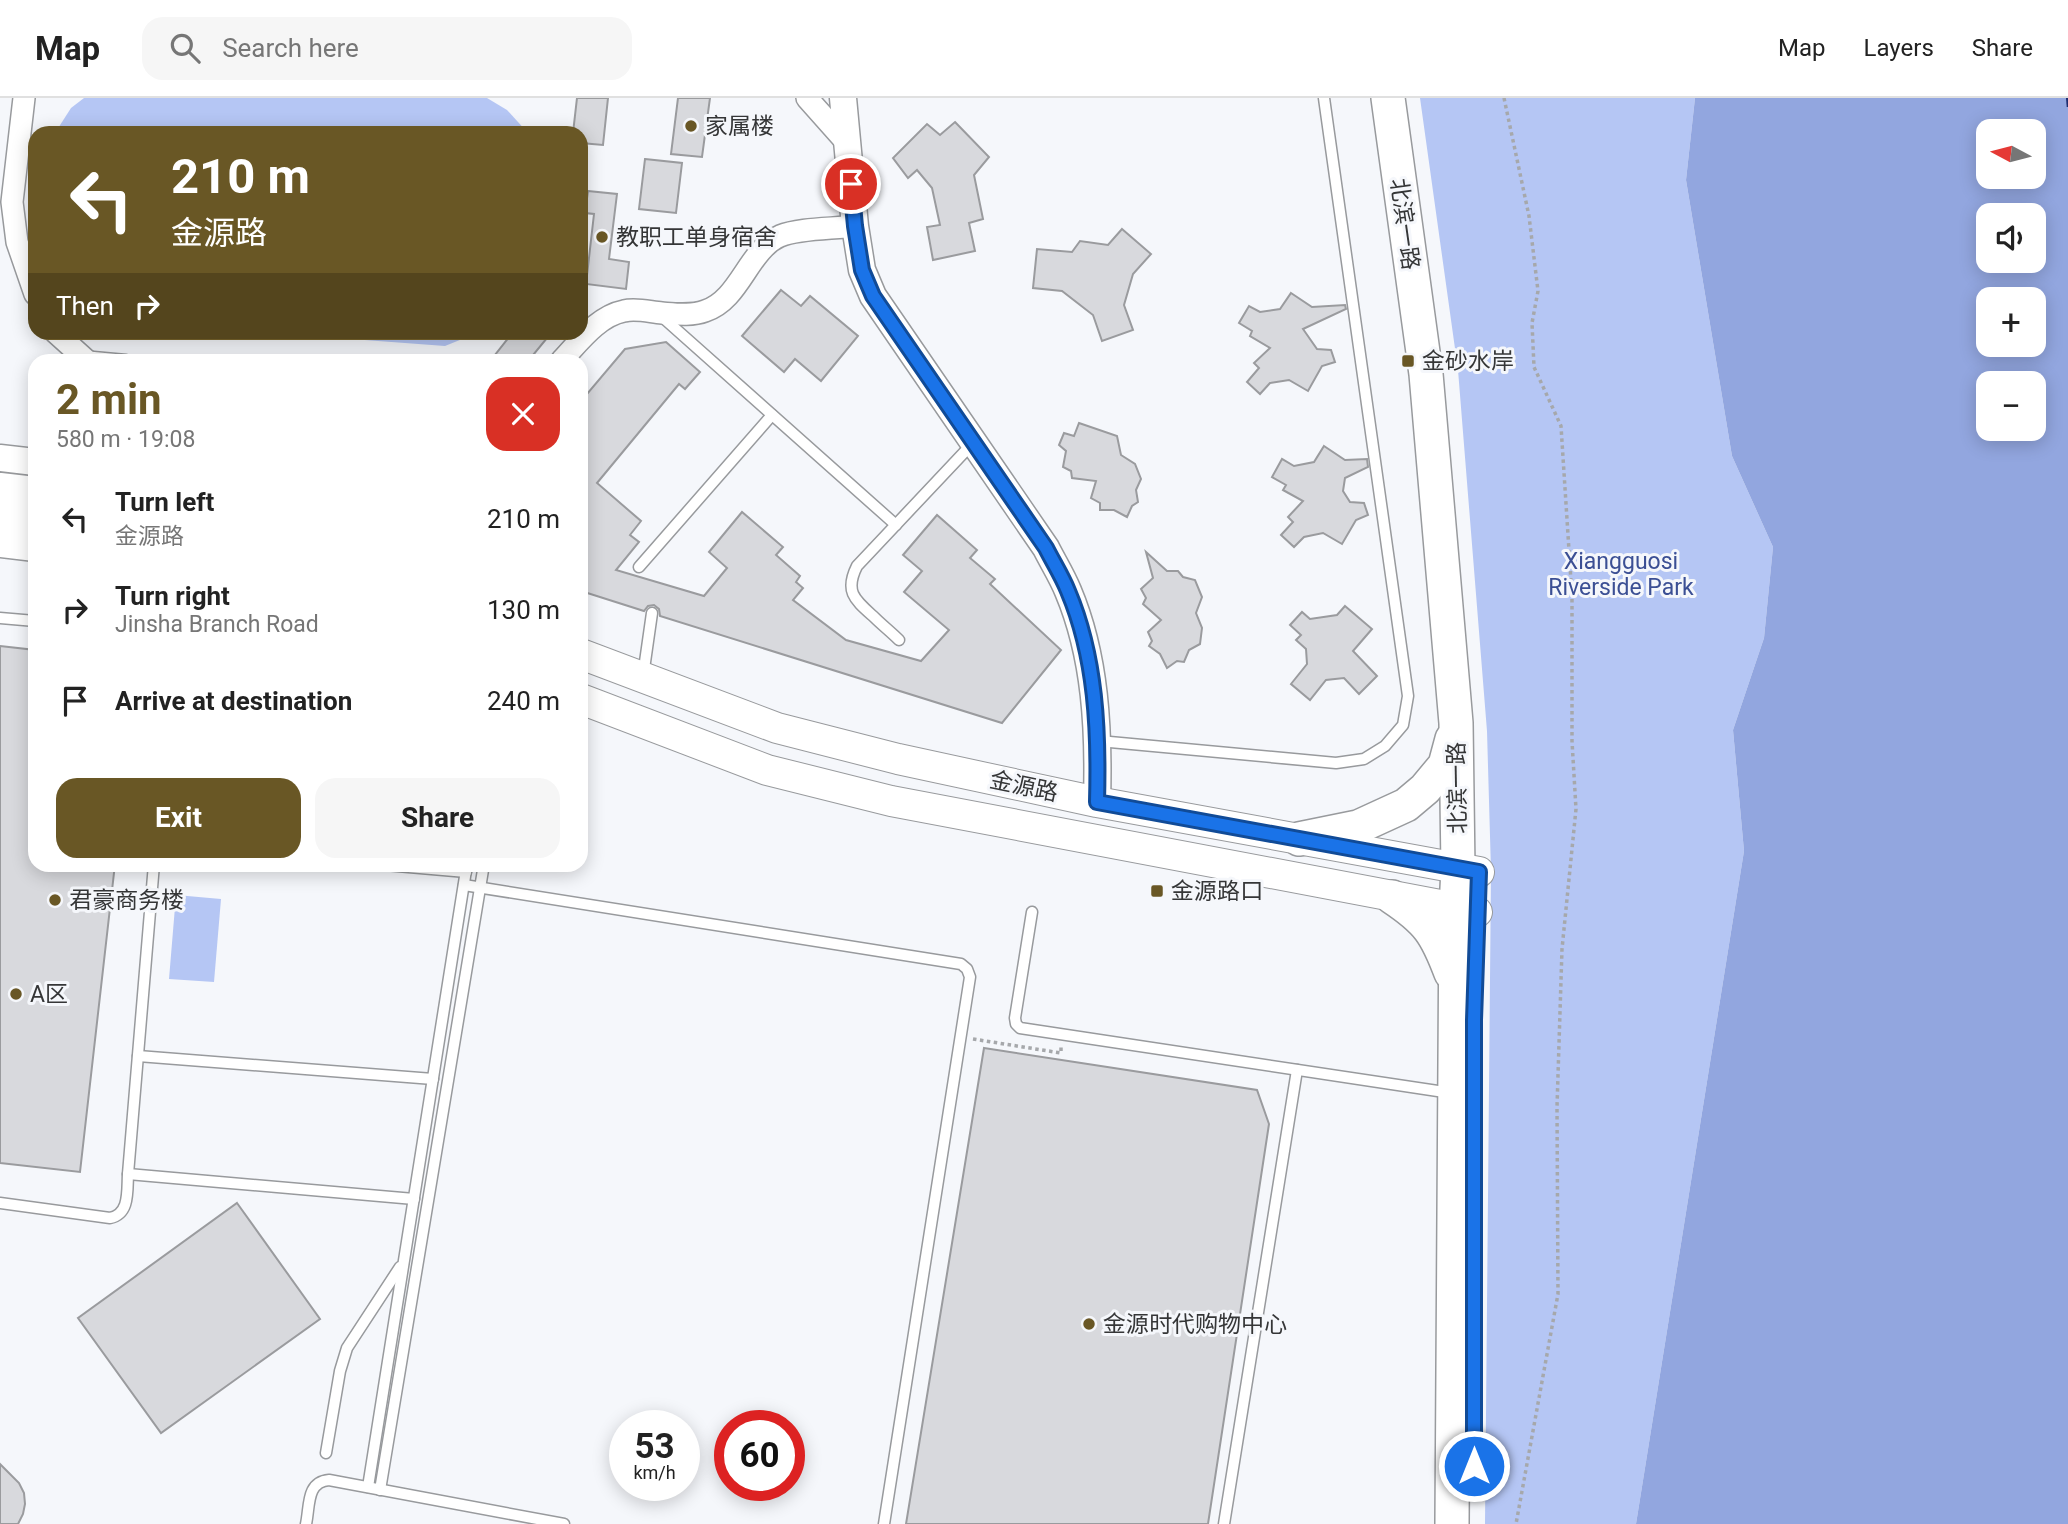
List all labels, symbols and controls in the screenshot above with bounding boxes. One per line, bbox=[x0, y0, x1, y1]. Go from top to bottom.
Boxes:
search box bbox=[142, 17, 632, 80]
text: Map bbox=[35, 29, 100, 68]
icon: search bbox=[166, 29, 204, 67]
text: Search here bbox=[222, 33, 359, 63]
text: Map bbox=[1778, 34, 1826, 62]
text: Layers bbox=[1864, 34, 1934, 62]
text: Share bbox=[1972, 34, 2033, 62]
place label: 家属楼 bbox=[705, 113, 774, 140]
marker: 家属楼 bbox=[683, 118, 699, 134]
north arrow bbox=[1976, 119, 2046, 189]
map controls bbox=[1976, 119, 2046, 441]
text: 210 m bbox=[171, 148, 310, 205]
icon: left bbox=[56, 154, 147, 245]
pin bbox=[821, 154, 881, 214]
icon: arrive bbox=[832, 165, 870, 203]
street label: 北滨一路 bbox=[1385, 177, 1424, 272]
button: sound bbox=[1976, 203, 2046, 273]
text: 金源路 bbox=[171, 214, 267, 252]
place label: 教职工单身宿舍 bbox=[616, 224, 777, 251]
marker: 教职工单身宿舍 bbox=[594, 229, 610, 245]
icon: right bbox=[128, 287, 166, 325]
button: + bbox=[1976, 287, 2046, 357]
text: Then bbox=[56, 291, 114, 321]
place label: 金砂水岸 bbox=[1422, 348, 1514, 375]
marker: 金砂水岸 bbox=[1400, 353, 1416, 369]
button: − bbox=[1976, 371, 2046, 441]
text: 2 min bbox=[56, 375, 162, 424]
button: close bbox=[486, 377, 560, 451]
text: 580 m · 19:08 bbox=[56, 426, 195, 453]
text: Turn left bbox=[115, 487, 214, 517]
icon: left bbox=[56, 500, 94, 538]
text: 210 m bbox=[487, 504, 560, 534]
text: 金源路 bbox=[115, 523, 184, 550]
park label: Xiangguosi Riverside Park bbox=[1548, 548, 1694, 601]
text: Turn right bbox=[115, 581, 230, 611]
icon: right bbox=[56, 591, 94, 629]
text: 130 m bbox=[487, 595, 560, 625]
text: Jinsha Branch Road bbox=[115, 611, 319, 638]
icon: arrive bbox=[56, 682, 94, 720]
text: Arrive at destination bbox=[115, 686, 352, 716]
text: 240 m bbox=[487, 686, 560, 716]
street label: 北滨一路 bbox=[1443, 742, 1472, 834]
street label: 金源路 bbox=[987, 766, 1060, 807]
button: Exit bbox=[56, 778, 301, 858]
button: Share bbox=[315, 778, 560, 858]
place label: 金源路口 bbox=[1171, 878, 1263, 905]
marker: 金源路口 bbox=[1149, 883, 1165, 899]
place label: 君豪商务楼 bbox=[69, 887, 184, 914]
marker: 君豪商务楼 bbox=[47, 892, 63, 908]
place label: A区 bbox=[30, 981, 68, 1008]
marker: A区 bbox=[8, 986, 24, 1002]
place label: 金源时代购物中心 bbox=[1103, 1311, 1287, 1338]
marker: 金源时代购物中心 bbox=[1081, 1316, 1097, 1332]
speed limit sign: 60 bbox=[714, 1410, 805, 1501]
text: 53 bbox=[634, 1426, 675, 1467]
position arrow bbox=[1437, 1429, 1511, 1503]
text: km/h bbox=[633, 1462, 676, 1483]

